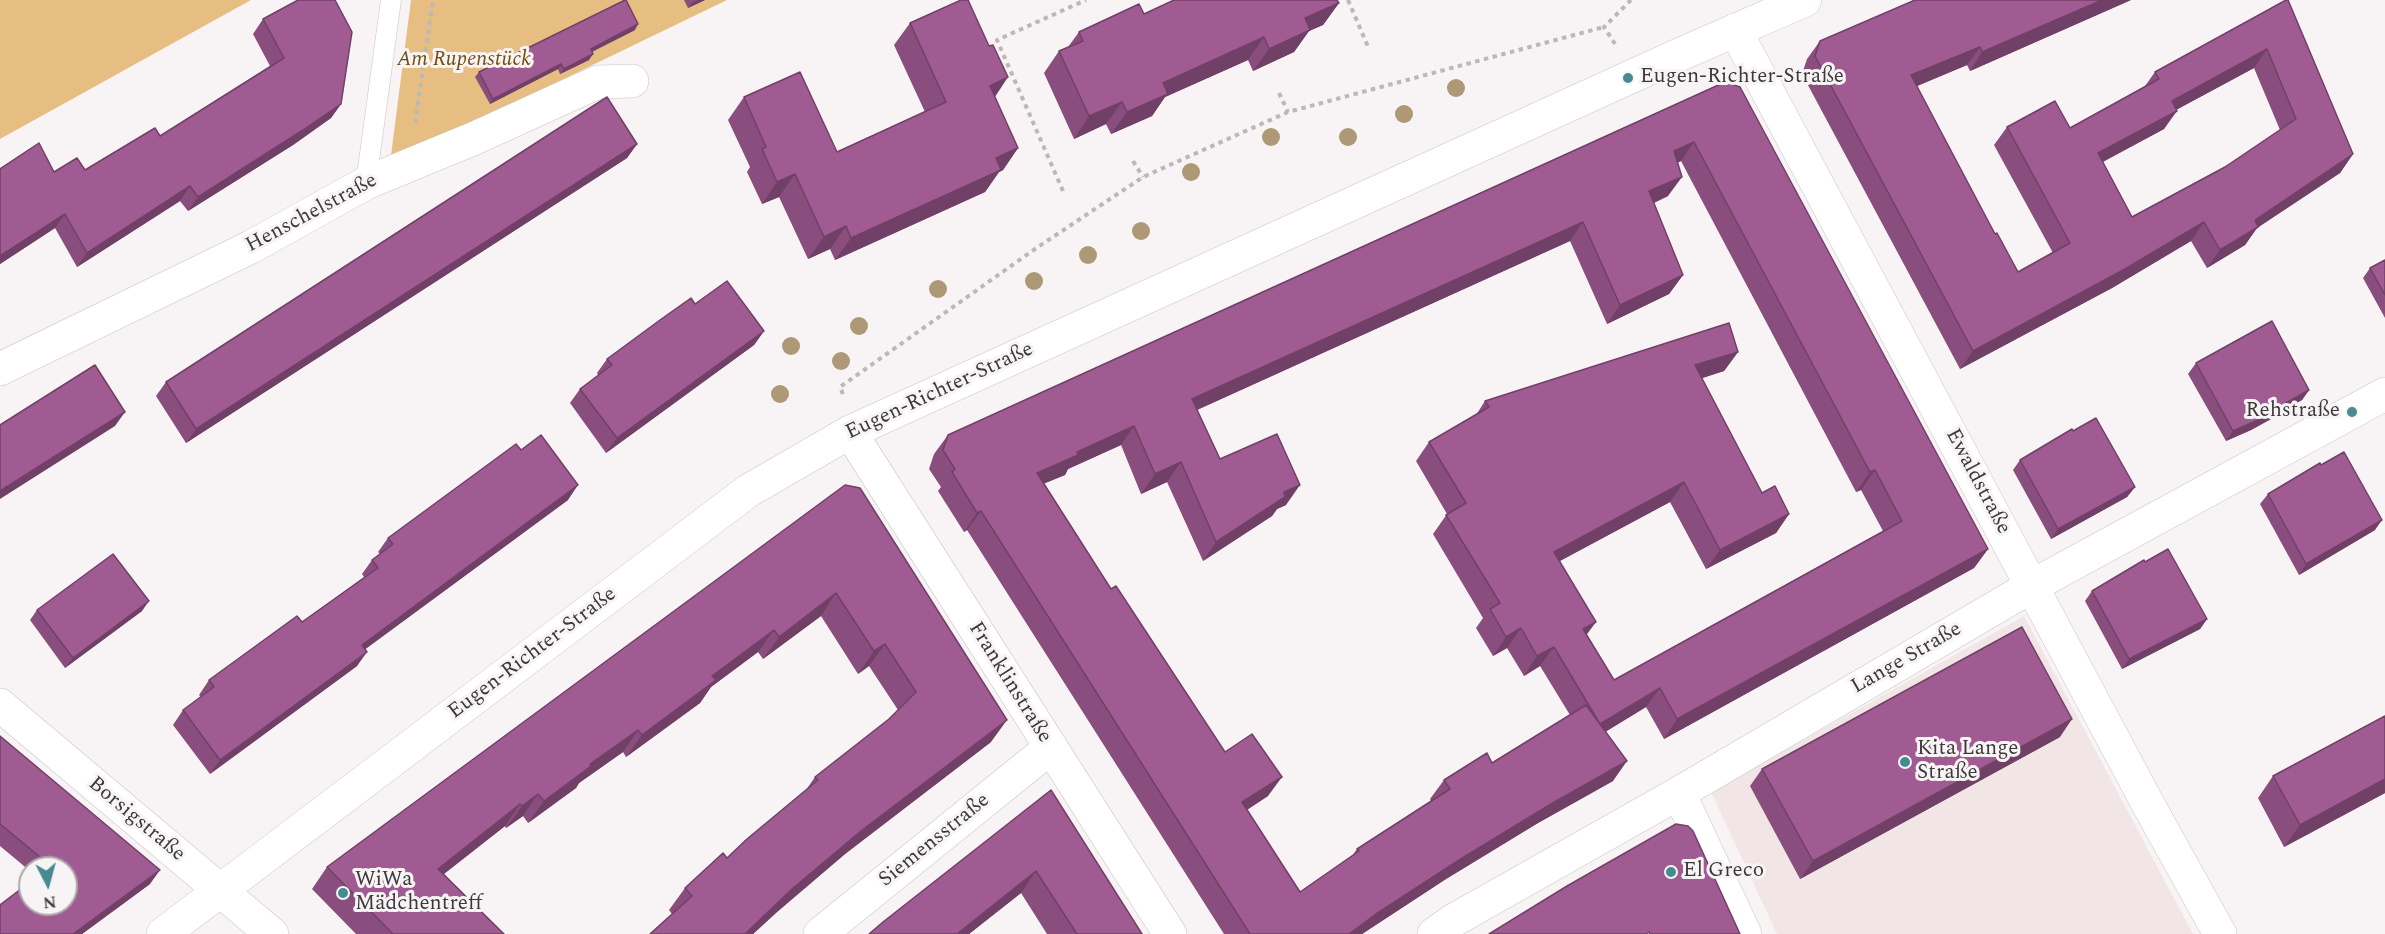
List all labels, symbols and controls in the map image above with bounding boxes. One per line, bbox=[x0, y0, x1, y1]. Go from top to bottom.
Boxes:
park label: Am Rupenstück bbox=[397, 48, 531, 74]
place label: Eugen-Richter-Straße bbox=[1640, 65, 1844, 91]
marker: Eugen-Richter-Straße bbox=[1621, 71, 1635, 85]
street label: Henschelstraße bbox=[242, 169, 382, 259]
street label: Eugen-Richter-Straße bbox=[842, 337, 1038, 447]
place label: Rehstraße bbox=[2246, 399, 2340, 425]
marker: Rehstraße bbox=[2345, 405, 2359, 419]
street label: Ewaldstraße bbox=[1939, 425, 2015, 539]
street label: Eugen-Richter-Straße bbox=[444, 583, 622, 725]
street label: Lange Straße bbox=[1847, 617, 1967, 701]
street label: Franklinstraße bbox=[962, 618, 1056, 748]
place label: Kita Lange Straße bbox=[1917, 737, 2018, 787]
marker: Kita Lange Straße bbox=[1898, 755, 1912, 769]
street label: Borsigstraße bbox=[82, 772, 190, 868]
street label: Siemensstraße bbox=[874, 789, 996, 893]
north arrow bbox=[18, 856, 78, 916]
place label: El Greco bbox=[1683, 859, 1764, 885]
marker: El Greco bbox=[1664, 865, 1678, 879]
place label: WiWa Mädchentreff bbox=[355, 868, 482, 918]
marker: WiWa Mädchentreff bbox=[336, 886, 350, 900]
text: N bbox=[42, 889, 57, 915]

